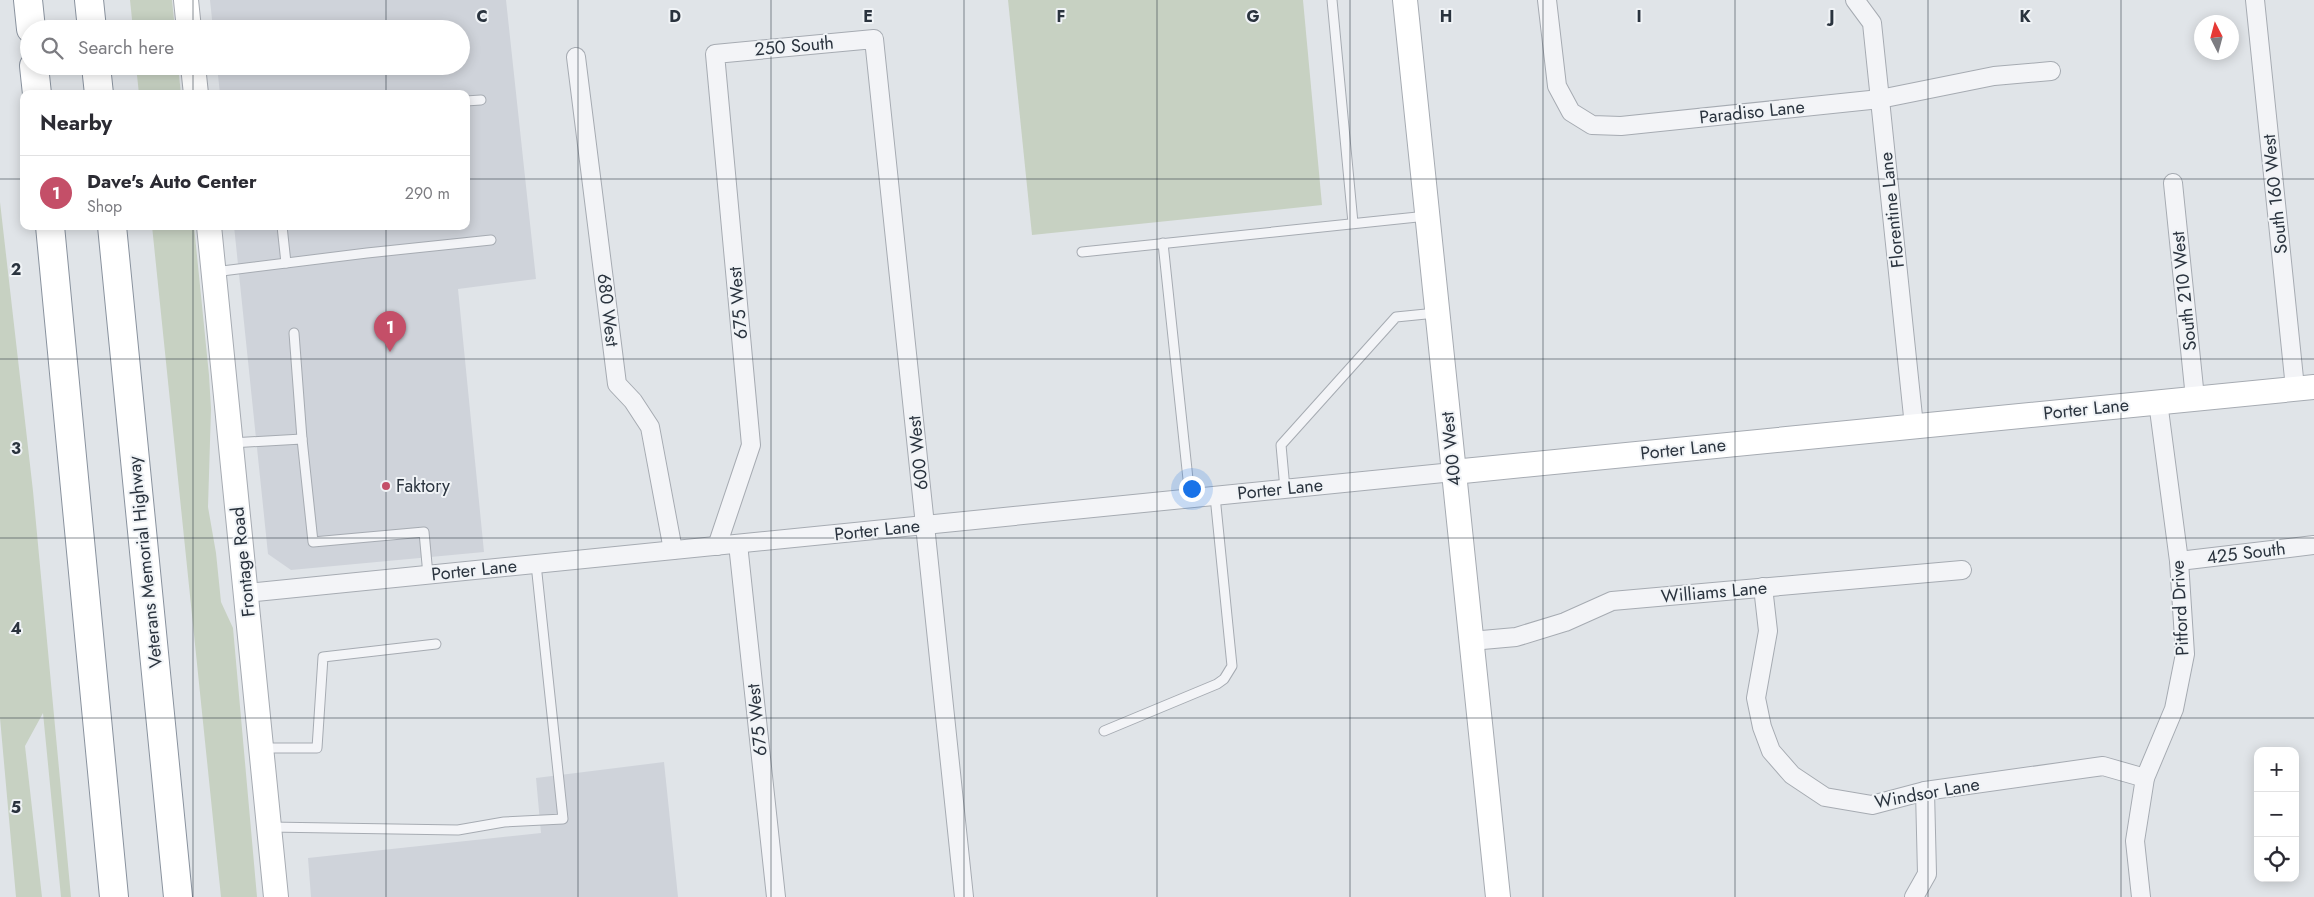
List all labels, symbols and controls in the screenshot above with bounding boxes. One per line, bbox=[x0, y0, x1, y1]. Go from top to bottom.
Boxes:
text: C bbox=[476, 5, 488, 28]
text: D bbox=[669, 5, 681, 28]
text: E bbox=[863, 5, 873, 28]
text: F bbox=[1057, 5, 1065, 28]
text: G bbox=[1246, 5, 1260, 28]
text: H bbox=[1440, 5, 1452, 28]
text: I bbox=[1636, 5, 1642, 28]
text: J bbox=[1826, 5, 1835, 28]
text: K bbox=[2019, 5, 2031, 28]
north arrow bbox=[2194, 15, 2239, 60]
search box bbox=[20, 20, 470, 75]
street label: 250 South bbox=[753, 30, 835, 62]
icon: search bbox=[38, 34, 66, 62]
text: Search here bbox=[78, 34, 174, 61]
street label: Paradiso Lane bbox=[1698, 94, 1806, 130]
text: Nearby bbox=[40, 108, 112, 138]
street label: South 160 West bbox=[2256, 132, 2294, 255]
street label: Florentine Lane bbox=[1873, 151, 1911, 269]
text: Dave's Auto Center bbox=[87, 168, 257, 195]
text: 1 bbox=[52, 182, 60, 205]
text: 290 m bbox=[405, 182, 450, 205]
text: Shop bbox=[87, 195, 122, 218]
street label: South 210 West bbox=[2165, 229, 2203, 352]
text: 2 bbox=[11, 258, 21, 281]
street label: 675 West bbox=[722, 265, 754, 340]
street label: 680 West bbox=[591, 272, 625, 349]
pin: 1 bbox=[374, 311, 406, 352]
street label: Porter Lane bbox=[2042, 392, 2130, 426]
street label: 400 West bbox=[1434, 410, 1468, 488]
street label: 600 West bbox=[901, 414, 935, 491]
street label: Porter Lane bbox=[1639, 432, 1727, 466]
text: 3 bbox=[11, 437, 21, 460]
street label: Veterans Memorial Highway bbox=[121, 455, 169, 669]
street label: Porter Lane bbox=[1236, 472, 1324, 506]
place label: Faktory bbox=[396, 473, 450, 499]
your location bbox=[1179, 476, 1205, 502]
marker: Faktory bbox=[380, 480, 392, 492]
street label: Frontage Road bbox=[224, 506, 262, 618]
street label: Porter Lane bbox=[833, 513, 921, 547]
street label: 425 South bbox=[2205, 535, 2287, 571]
street label: Porter Lane bbox=[430, 553, 518, 587]
street label: Pitford Drive bbox=[2165, 560, 2195, 656]
street label: Williams Lane bbox=[1660, 574, 1768, 610]
text: 4 bbox=[10, 617, 22, 640]
street label: 675 West bbox=[740, 682, 774, 757]
map controls bbox=[2254, 747, 2299, 882]
button: + bbox=[2254, 747, 2299, 792]
street label: Windsor Lane bbox=[1872, 771, 1982, 815]
button: − bbox=[2254, 792, 2299, 837]
text: 5 bbox=[11, 796, 21, 819]
button: locate bbox=[2254, 837, 2299, 882]

